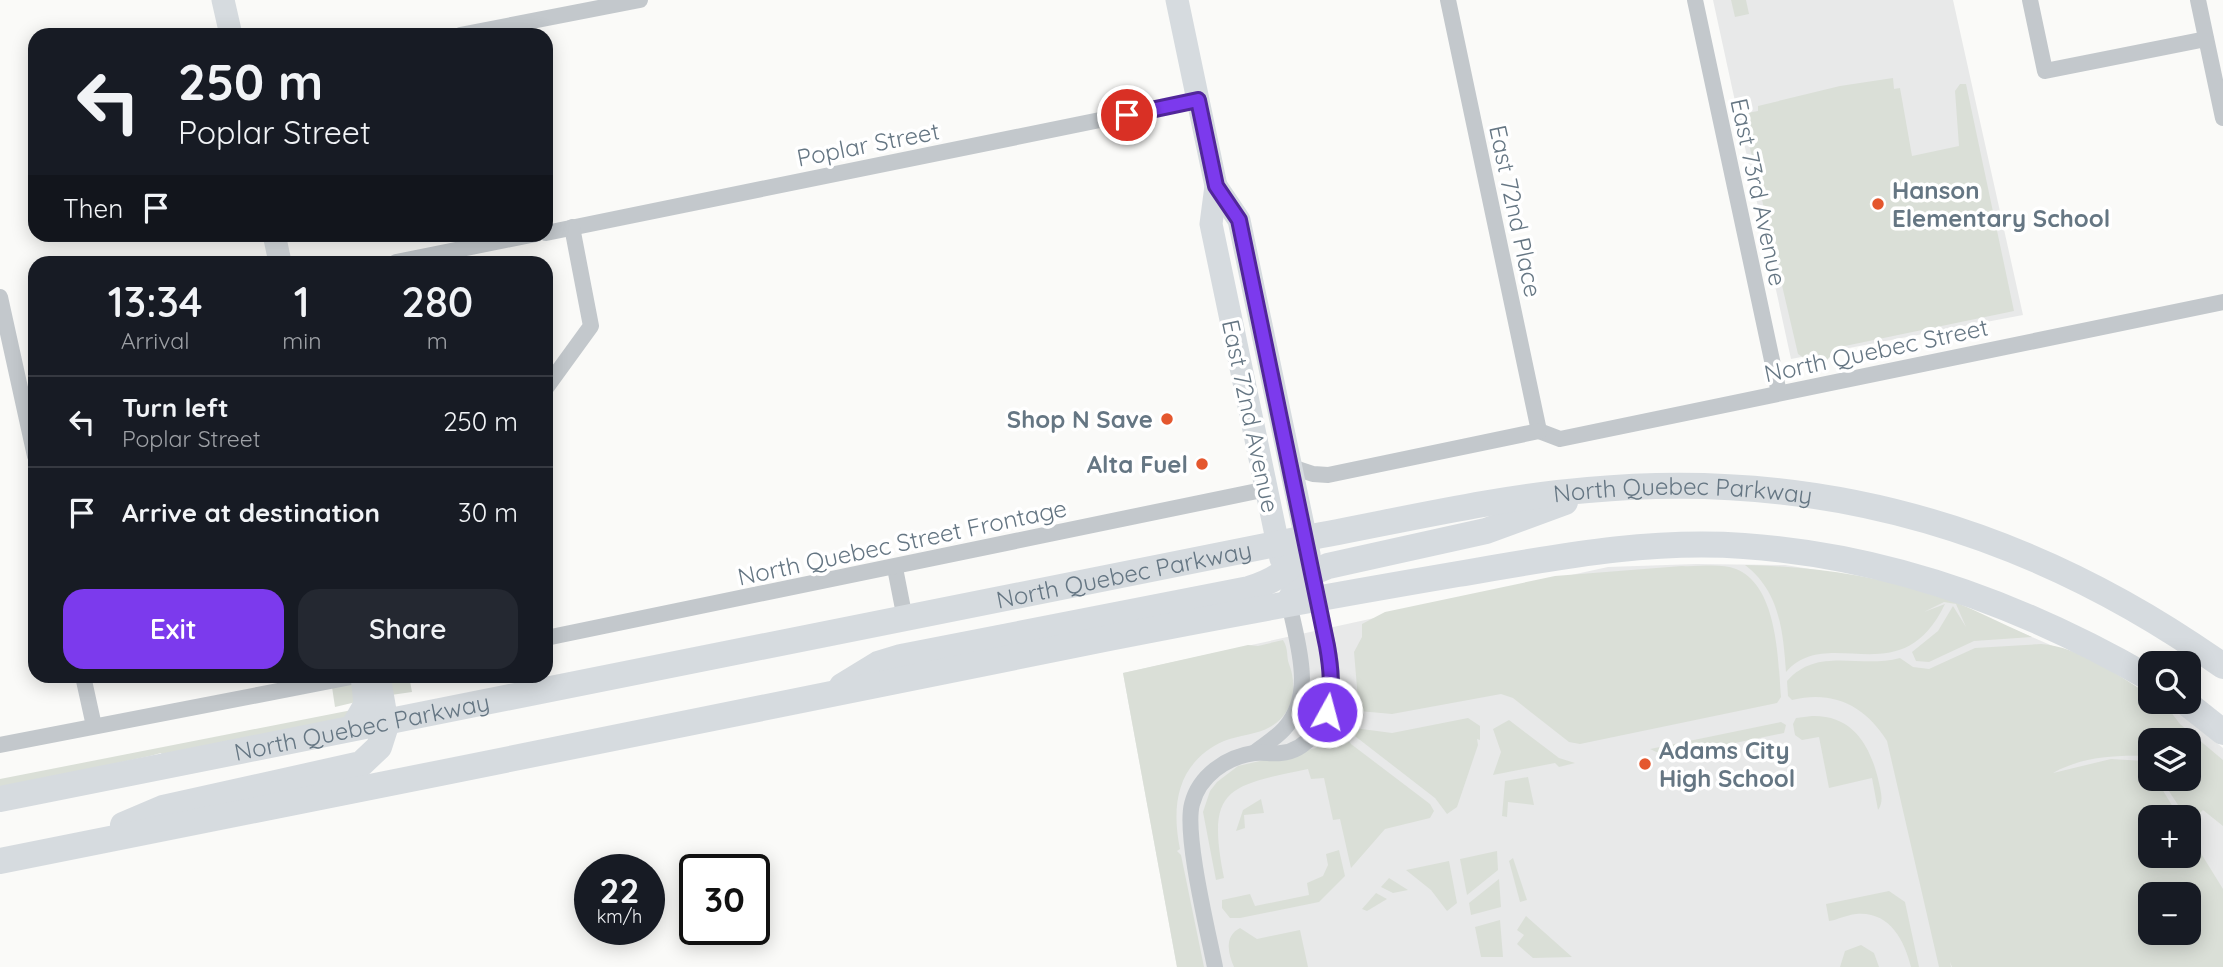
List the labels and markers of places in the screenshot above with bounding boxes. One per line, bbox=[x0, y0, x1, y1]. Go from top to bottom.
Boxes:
pin bbox=[1097, 85, 1157, 145]
place label: Hanson Elementary School bbox=[1892, 175, 2110, 233]
marker: Hanson Elementary School bbox=[1870, 196, 1886, 212]
place label: Shop N Save bbox=[1007, 404, 1153, 434]
marker: Shop N Save bbox=[1159, 411, 1175, 427]
place label: Alta Fuel bbox=[1087, 449, 1188, 479]
marker: Alta Fuel bbox=[1194, 456, 1210, 472]
place label: Adams City High School bbox=[1659, 735, 1795, 793]
marker: Adams City High School bbox=[1637, 756, 1653, 772]

